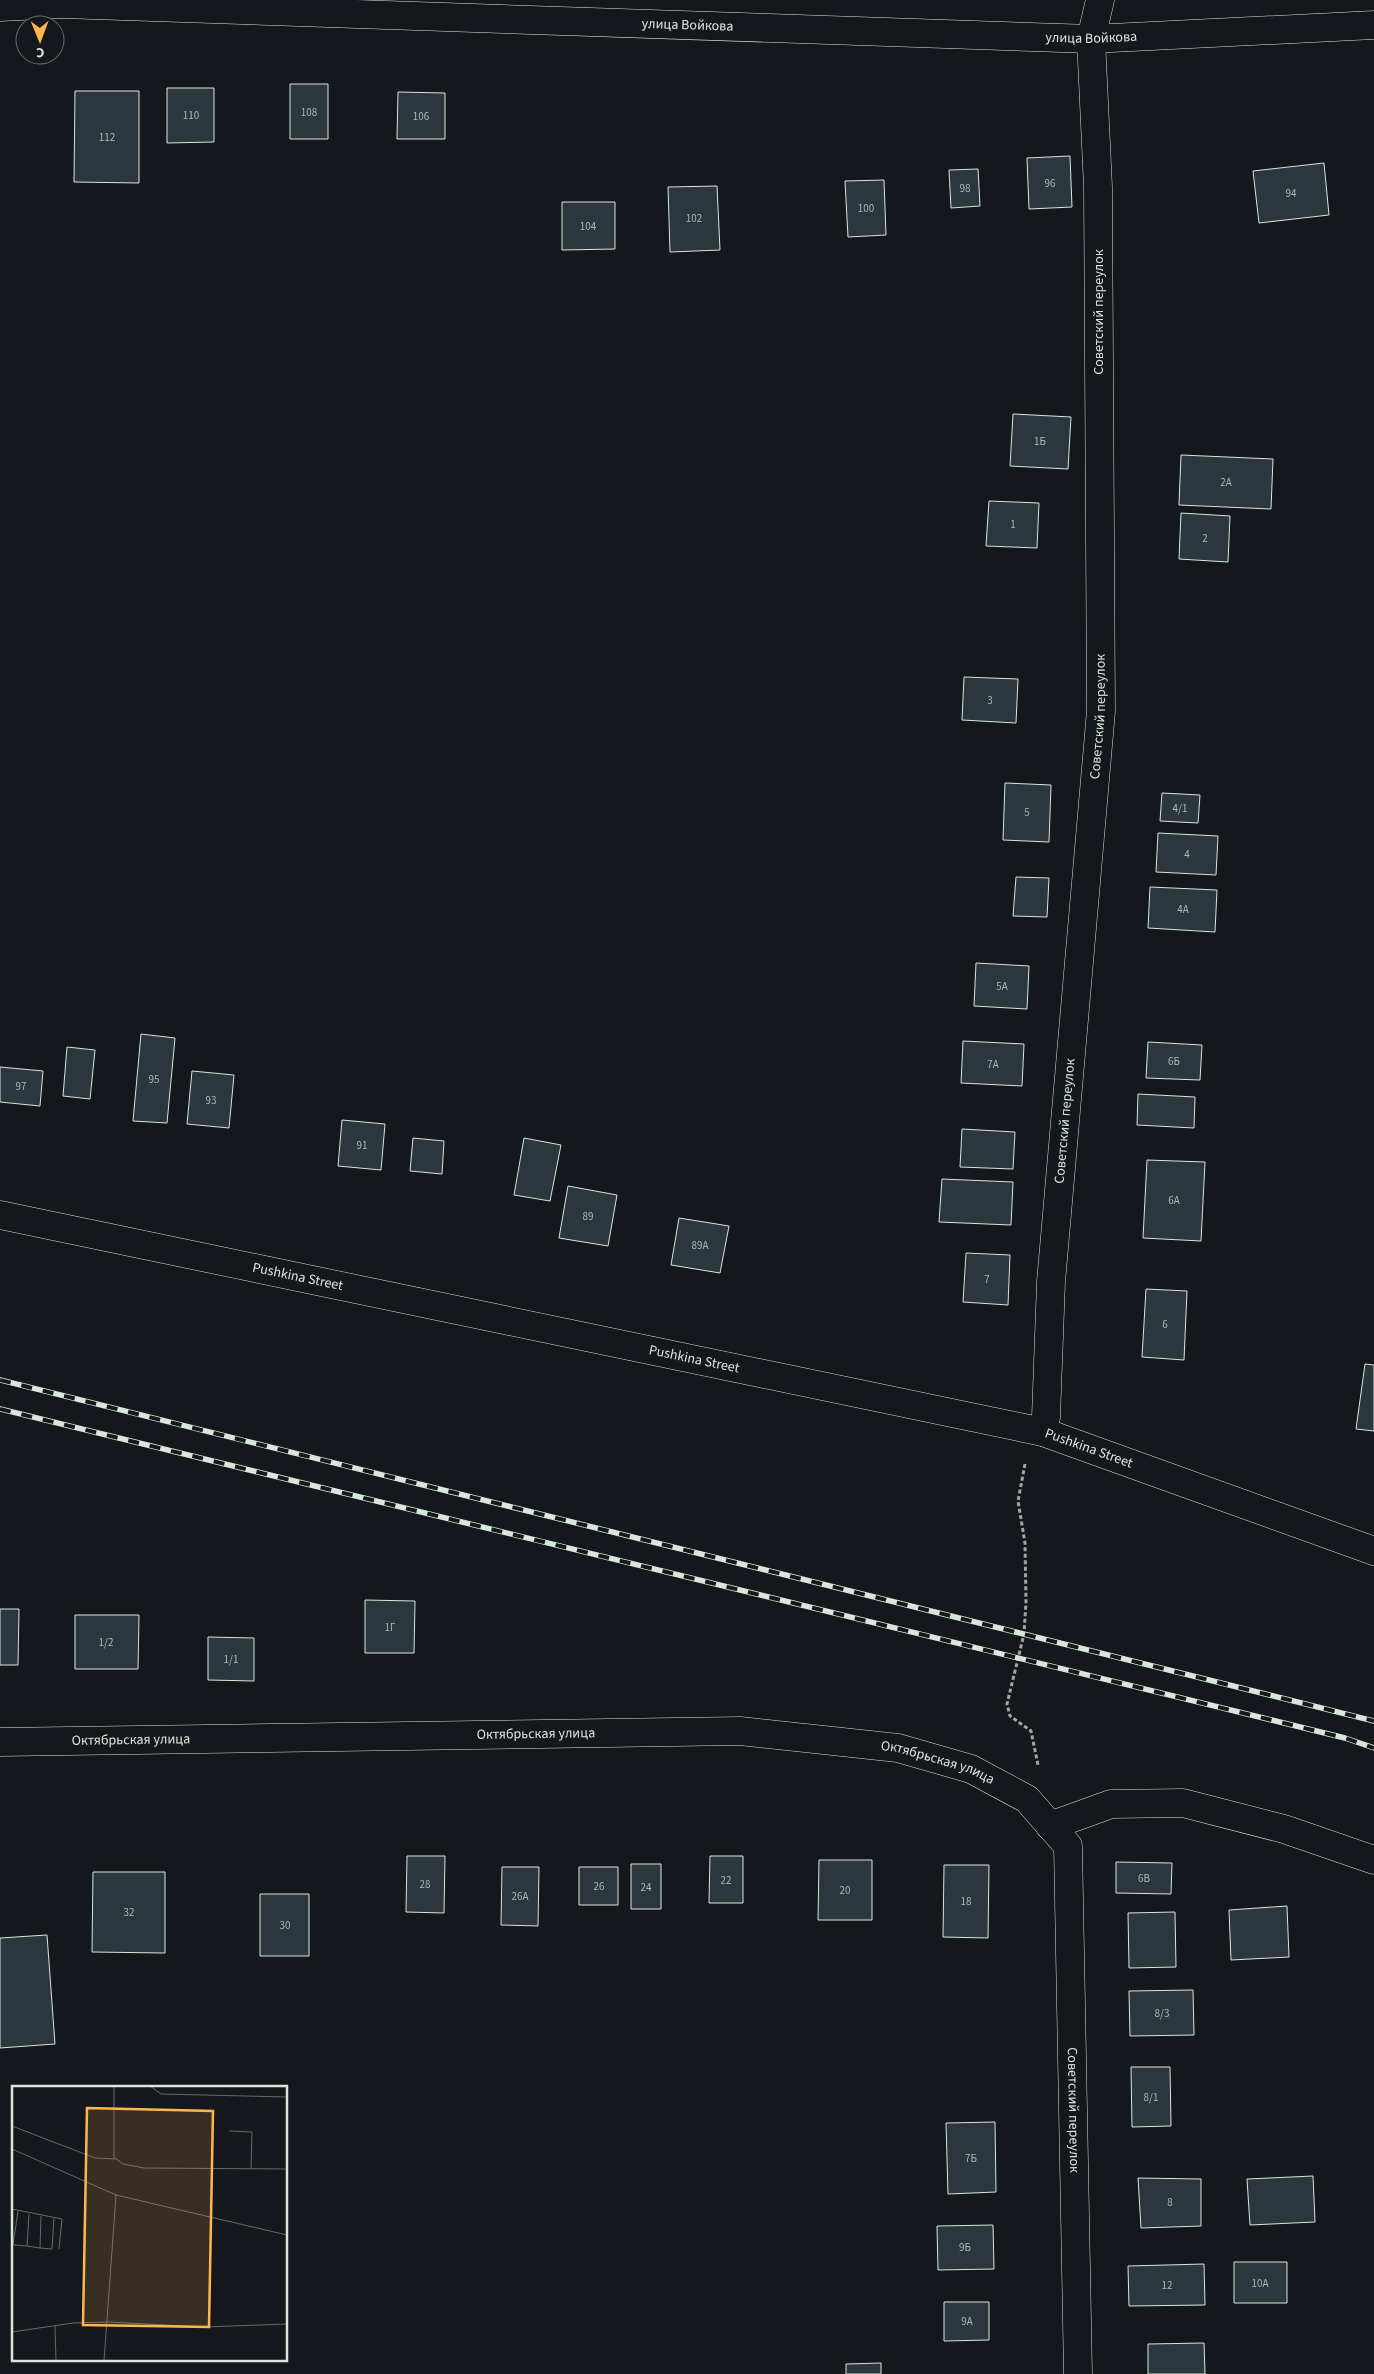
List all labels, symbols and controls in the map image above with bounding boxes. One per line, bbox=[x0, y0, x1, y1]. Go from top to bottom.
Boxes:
street label: улица Войкова bbox=[641, 14, 734, 37]
north arrow bbox=[15, 15, 65, 65]
street label: улица Войкова bbox=[1045, 27, 1138, 49]
text: С bbox=[36, 42, 44, 62]
house number: 108 bbox=[301, 105, 318, 120]
house number: 110 bbox=[183, 108, 199, 123]
house number: 106 bbox=[413, 109, 430, 124]
house number: 112 bbox=[99, 130, 115, 145]
house number: 96 bbox=[1045, 176, 1056, 191]
house number: 98 bbox=[960, 181, 971, 196]
house number: 94 bbox=[1286, 186, 1297, 201]
house number: 100 bbox=[858, 201, 874, 216]
house number: 102 bbox=[686, 211, 702, 226]
house number: 104 bbox=[580, 219, 597, 234]
street label: Советский переулок bbox=[1089, 249, 1109, 375]
house number: 1Б bbox=[1034, 434, 1046, 449]
house number: 2А bbox=[1220, 475, 1232, 490]
house number: 1 bbox=[1010, 517, 1016, 532]
house number: 2 bbox=[1202, 531, 1208, 546]
street label: Советский переулок bbox=[1085, 654, 1111, 780]
house number: 3 bbox=[987, 693, 993, 708]
house number: 4/1 bbox=[1173, 801, 1187, 816]
house number: 5 bbox=[1024, 805, 1030, 820]
house number: 4 bbox=[1184, 847, 1190, 862]
house number: 4А bbox=[1177, 902, 1189, 917]
house number: 5А bbox=[996, 979, 1008, 994]
house number: 6Б bbox=[1168, 1054, 1180, 1069]
house number: 7А bbox=[987, 1057, 999, 1072]
street label: Советский переулок bbox=[1050, 1057, 1081, 1184]
house number: 95 bbox=[149, 1072, 159, 1087]
house number: 97 bbox=[16, 1079, 26, 1094]
house number: 93 bbox=[206, 1093, 216, 1108]
house number: 91 bbox=[357, 1138, 367, 1153]
house number: 6А bbox=[1168, 1193, 1180, 1208]
house number: 89 bbox=[583, 1209, 593, 1224]
house number: 89А bbox=[692, 1238, 708, 1253]
street label: Pushkina Street bbox=[251, 1258, 345, 1296]
house number: 7 bbox=[984, 1272, 990, 1287]
house number: 6 bbox=[1162, 1317, 1168, 1332]
street label: Pushkina Street bbox=[647, 1340, 742, 1379]
street label: Pushkina Street bbox=[1042, 1423, 1136, 1474]
house number: 1Г bbox=[385, 1620, 396, 1635]
house number: 1/2 bbox=[99, 1635, 113, 1650]
house number: 1/1 bbox=[224, 1652, 238, 1667]
street label: Октябрьская улица bbox=[477, 1723, 595, 1745]
street label: Октябрьская улица bbox=[72, 1729, 190, 1751]
street label: Октябрьская улица bbox=[880, 1736, 998, 1790]
house number: 6В bbox=[1138, 1871, 1150, 1886]
house number: 22 bbox=[721, 1873, 731, 1888]
house number: 28 bbox=[420, 1877, 431, 1892]
house number: 26 bbox=[594, 1879, 605, 1894]
house number: 24 bbox=[641, 1880, 652, 1895]
house number: 20 bbox=[840, 1883, 850, 1898]
house number: 26А bbox=[512, 1889, 528, 1904]
house number: 18 bbox=[961, 1894, 972, 1909]
house number: 32 bbox=[124, 1905, 134, 1920]
house number: 30 bbox=[280, 1918, 290, 1933]
house number: 8/3 bbox=[1155, 2006, 1169, 2021]
street label: Советский переулок bbox=[1062, 2047, 1084, 2173]
inset map bbox=[12, 2086, 288, 2362]
house number: 8/1 bbox=[1144, 2090, 1158, 2105]
house number: 7Б bbox=[965, 2151, 977, 2166]
house number: 8 bbox=[1167, 2195, 1173, 2210]
house number: 9Б bbox=[959, 2240, 971, 2255]
house number: 10А bbox=[1252, 2276, 1268, 2291]
house number: 12 bbox=[1162, 2278, 1172, 2293]
house number: 9А bbox=[961, 2314, 973, 2329]

